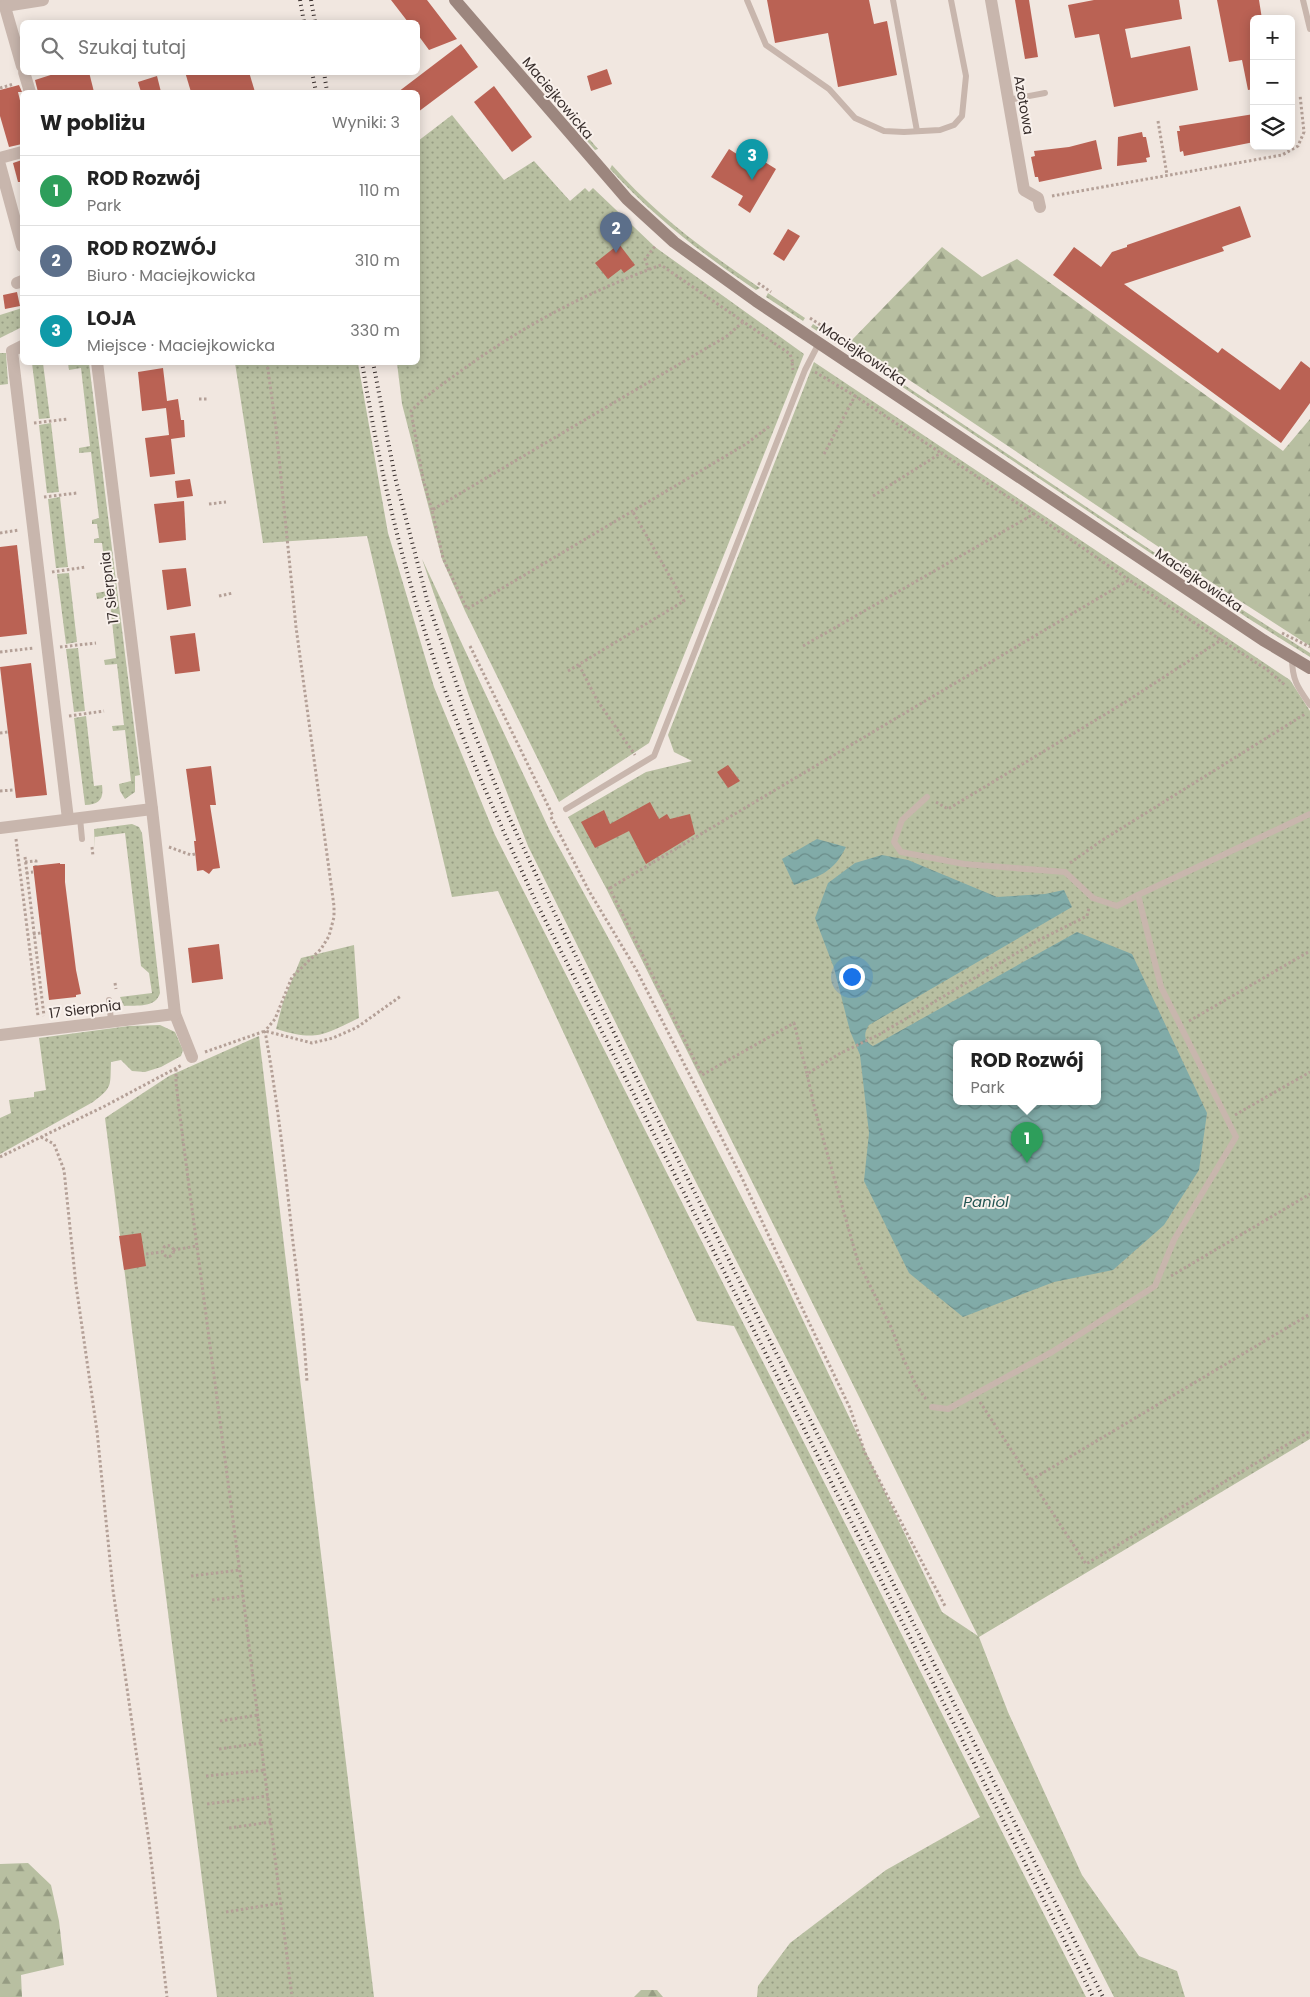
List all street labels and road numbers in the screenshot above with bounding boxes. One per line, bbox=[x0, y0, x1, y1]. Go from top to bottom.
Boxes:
street label: Maciejkowicka bbox=[518, 53, 598, 143]
street label: Azotowa bbox=[1009, 74, 1039, 136]
street label: Maciejkowicka bbox=[815, 317, 911, 391]
street label: Maciejkowicka bbox=[1151, 543, 1247, 617]
street label: 17 Sierpnia bbox=[95, 551, 123, 625]
street label: 17 Sierpnia bbox=[48, 995, 122, 1023]

